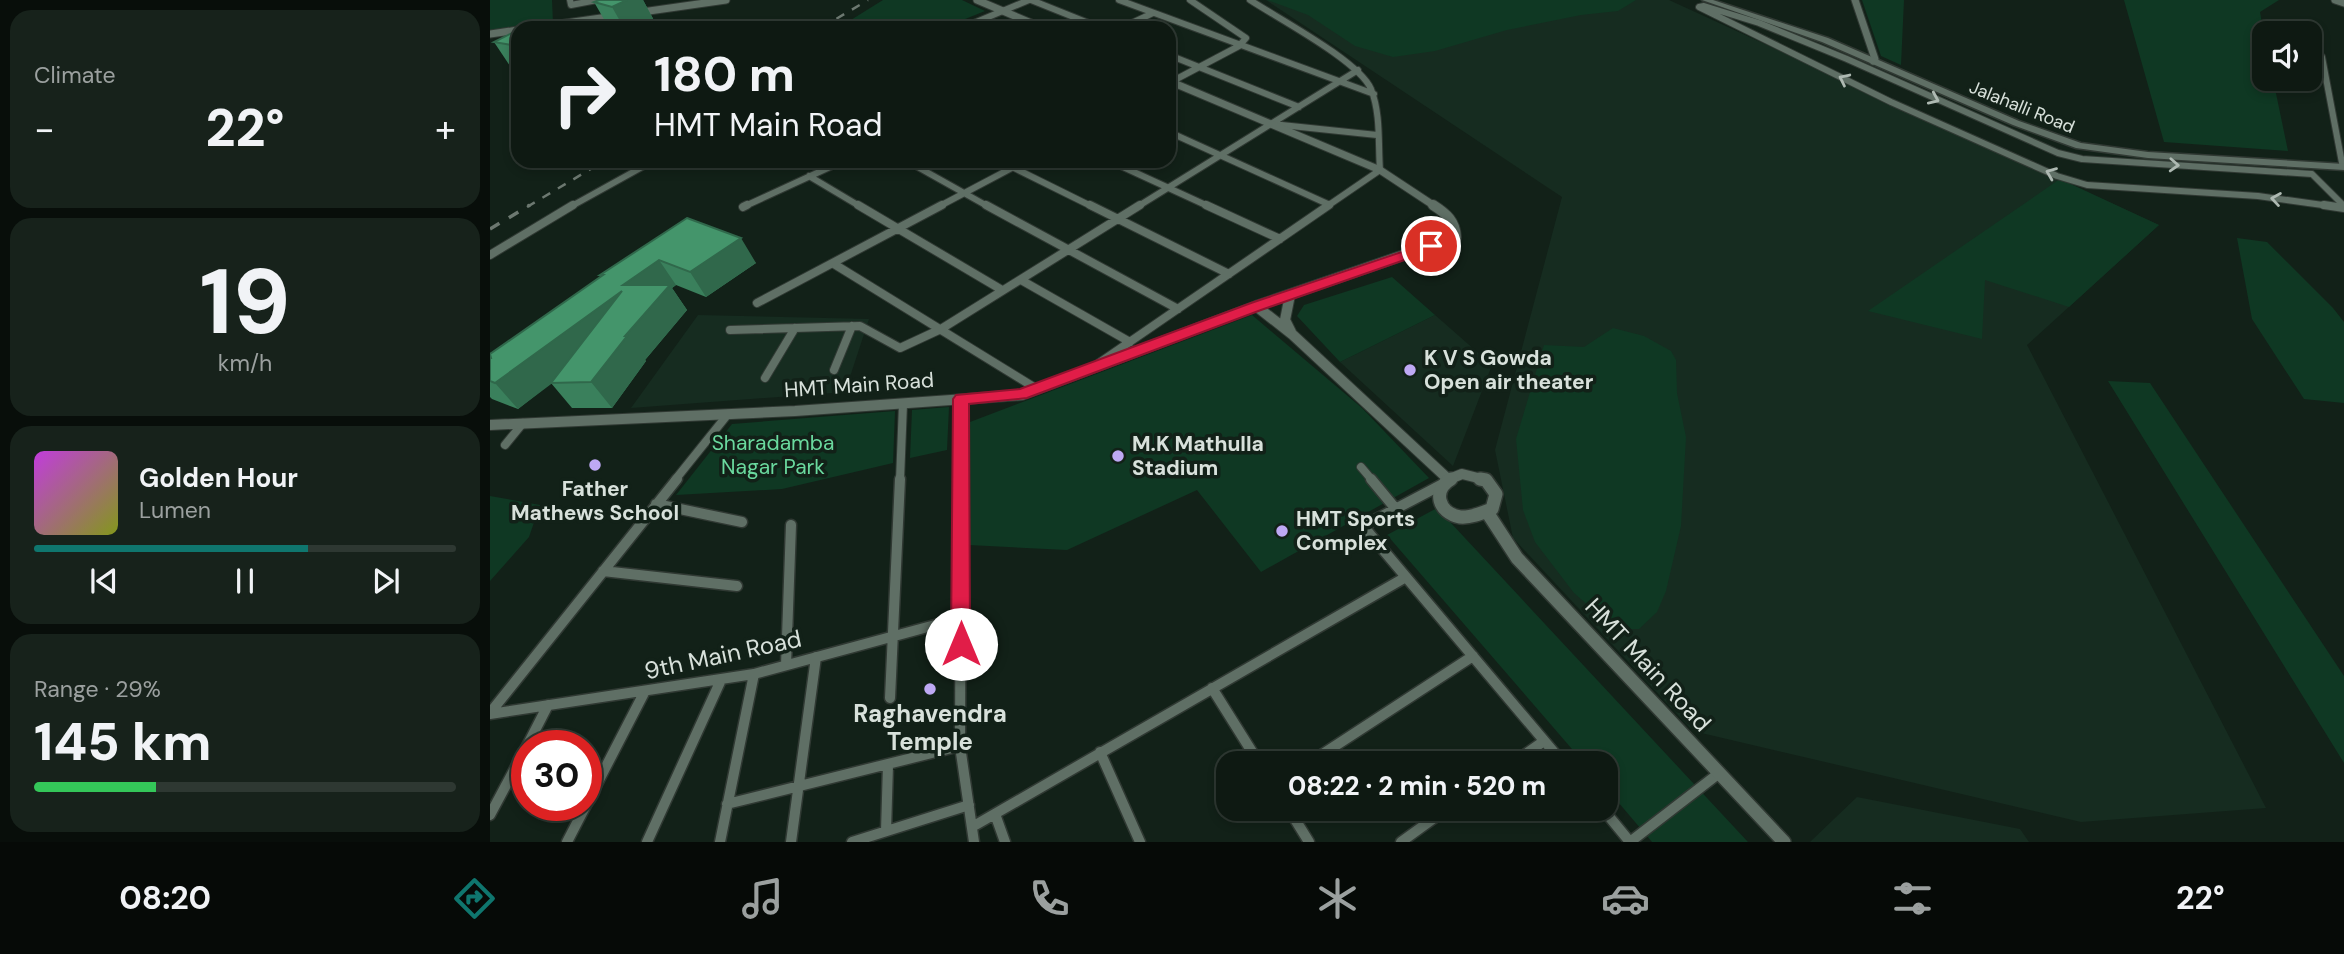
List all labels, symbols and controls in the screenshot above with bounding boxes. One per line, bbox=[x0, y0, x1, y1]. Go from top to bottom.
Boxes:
map controls bbox=[2252, 21, 2322, 91]
button: sound bbox=[2252, 21, 2322, 91]
text: 180 m bbox=[654, 42, 795, 106]
icon: right bbox=[539, 49, 630, 140]
text: Climate bbox=[34, 60, 116, 90]
one-way arrow bbox=[1839, 73, 1851, 87]
street label: Jalahalli Road bbox=[1966, 75, 2078, 139]
one-way arrow bbox=[1927, 91, 1939, 105]
text: 22° bbox=[205, 94, 285, 162]
text: − bbox=[34, 104, 55, 154]
text: + bbox=[435, 104, 456, 154]
text: HMT Main Road bbox=[654, 104, 883, 146]
one-way arrow bbox=[2168, 158, 2179, 173]
one-way arrow bbox=[2046, 167, 2058, 181]
one-way arrow bbox=[2270, 192, 2282, 207]
pin bbox=[1401, 216, 1461, 276]
icon: arrive bbox=[1412, 227, 1450, 265]
text: 19 bbox=[200, 243, 290, 361]
place label: K V S Gowda Open air theater bbox=[1424, 344, 1594, 396]
text: km/h bbox=[218, 348, 272, 378]
marker: K V S Gowda Open air theater bbox=[1402, 362, 1418, 378]
street label: HMT Main Road bbox=[783, 366, 935, 404]
park label: Sharadamba Nagar Park bbox=[712, 429, 834, 481]
place label: M.K Mathulla Stadium bbox=[1132, 430, 1264, 482]
marker: M.K Mathulla Stadium bbox=[1110, 448, 1126, 464]
marker: Father Mathews School bbox=[587, 457, 603, 473]
text: Golden Hour bbox=[139, 461, 298, 495]
place label: Father Mathews School bbox=[511, 475, 679, 527]
text: Lumen bbox=[139, 495, 211, 525]
place label: HMT Sports Complex bbox=[1296, 505, 1415, 557]
marker: HMT Sports Complex bbox=[1274, 523, 1290, 539]
icon: previous bbox=[85, 562, 123, 600]
icon: pause bbox=[226, 562, 264, 600]
icon: next bbox=[367, 562, 405, 600]
street label: HMT Main Road bbox=[1579, 591, 1718, 738]
position arrow bbox=[924, 607, 998, 681]
street label: 9th Main Road bbox=[642, 623, 804, 686]
text: Range · 29% bbox=[34, 674, 161, 704]
marker: Raghavendra Temple bbox=[922, 681, 938, 697]
place label: Raghavendra Temple bbox=[853, 698, 1007, 757]
text: 145 km bbox=[34, 708, 211, 776]
speed limit sign: 30 bbox=[511, 730, 602, 821]
text: 08:22 · 2 min · 520 m bbox=[1288, 769, 1546, 803]
icon: directions bbox=[450, 874, 499, 923]
icon: music bbox=[738, 874, 787, 923]
icon: phone bbox=[1025, 874, 1074, 923]
icon: climate bbox=[1313, 874, 1362, 923]
icon: car bbox=[1601, 874, 1650, 923]
icon: filters bbox=[1888, 874, 1937, 923]
text: 08:20 bbox=[119, 877, 211, 919]
text: 22° bbox=[2176, 877, 2225, 919]

